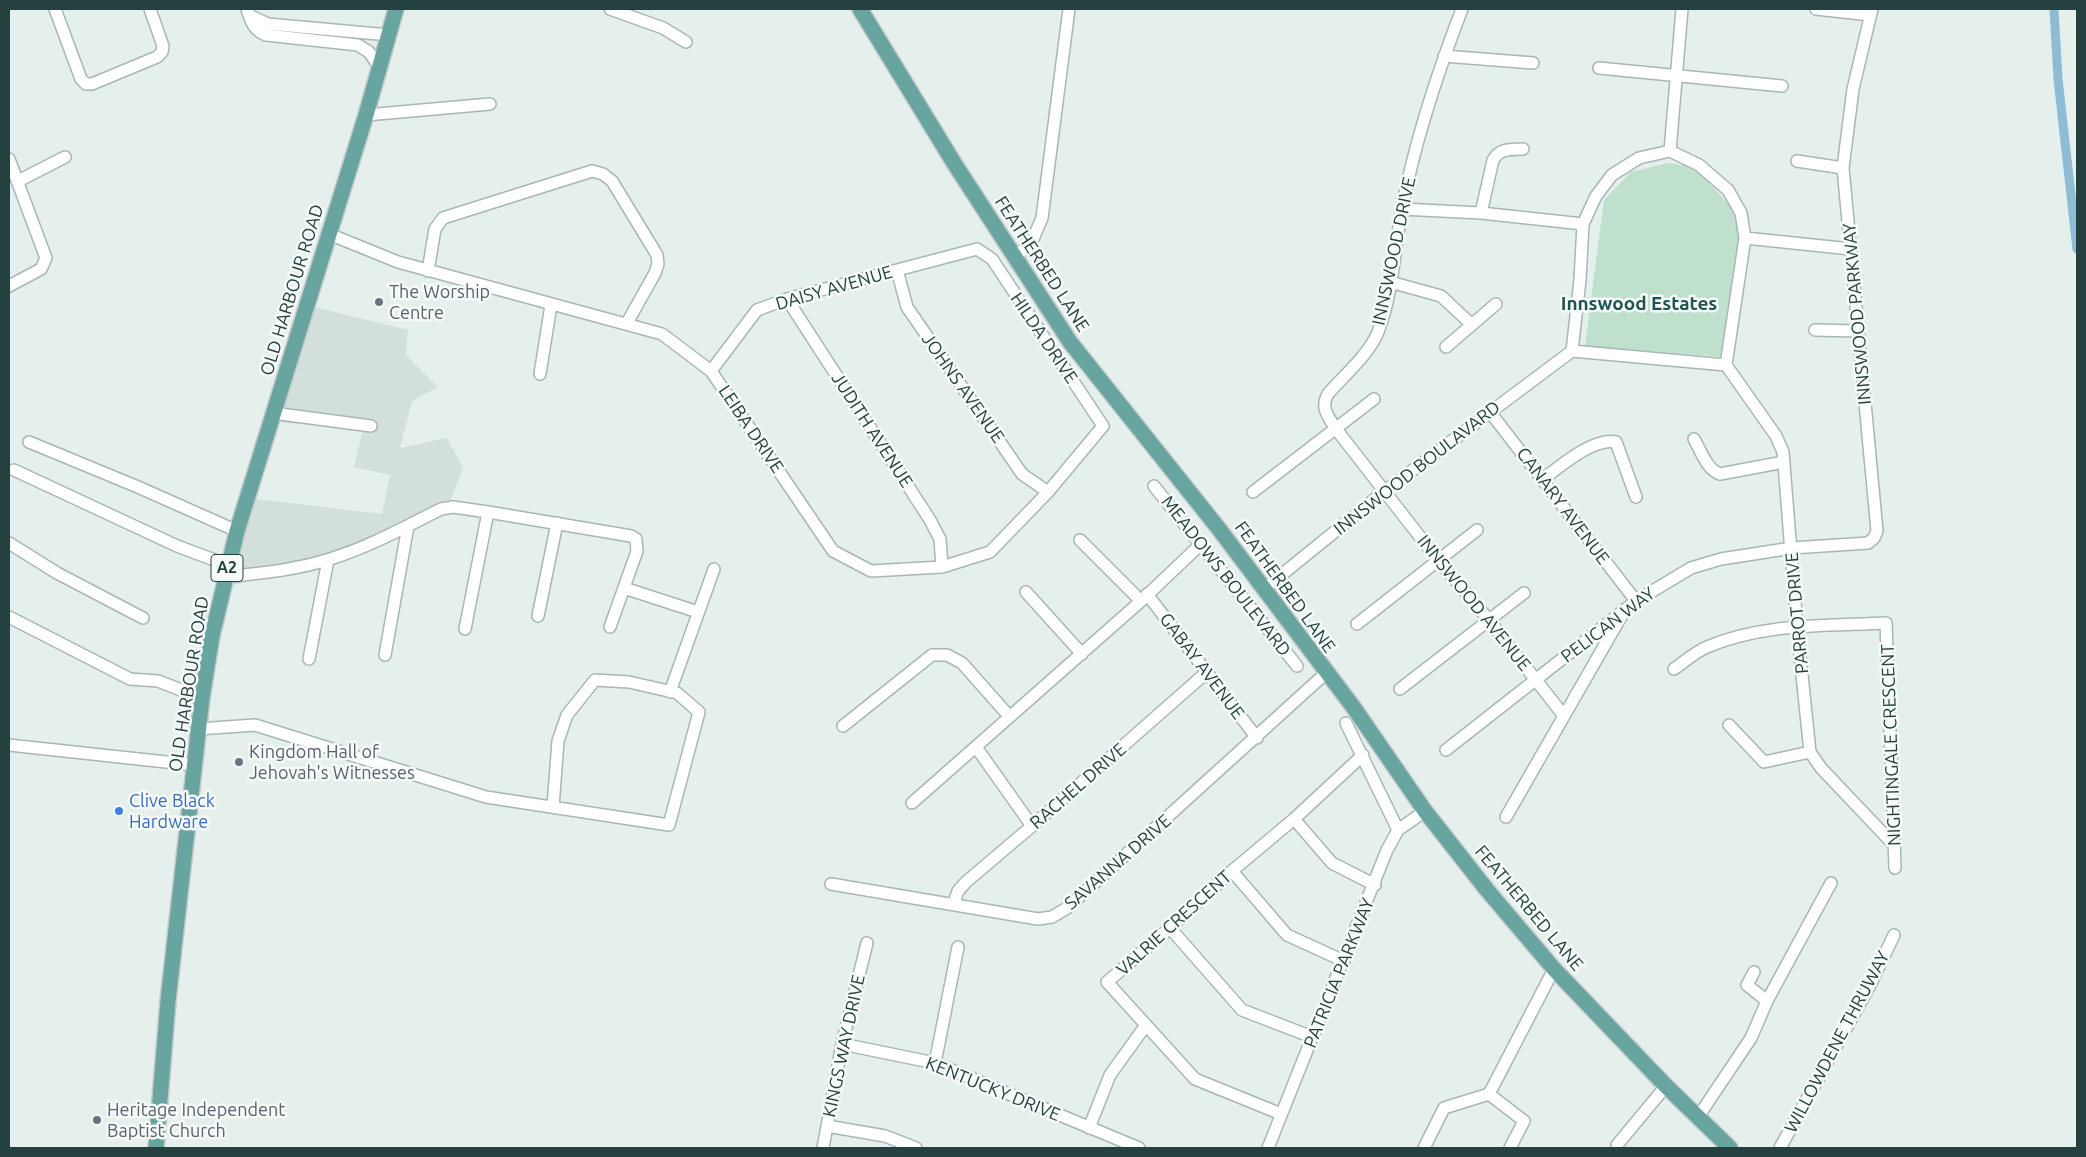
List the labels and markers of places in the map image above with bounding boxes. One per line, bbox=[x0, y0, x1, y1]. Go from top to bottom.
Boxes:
place label: The Worship Centre bbox=[389, 281, 490, 324]
marker: The Worship Centre bbox=[373, 296, 385, 308]
place label: Kingdom Hall of Jehovah's Witnesses bbox=[249, 741, 415, 784]
marker: Kingdom Hall of Jehovah's Witnesses bbox=[233, 756, 245, 768]
place label: Clive Black Hardware bbox=[129, 790, 215, 832]
marker: Clive Black Hardware bbox=[113, 805, 125, 817]
place label: Heritage Independent Baptist Church bbox=[107, 1099, 285, 1142]
marker: Heritage Independent Baptist Church bbox=[91, 1114, 103, 1126]

